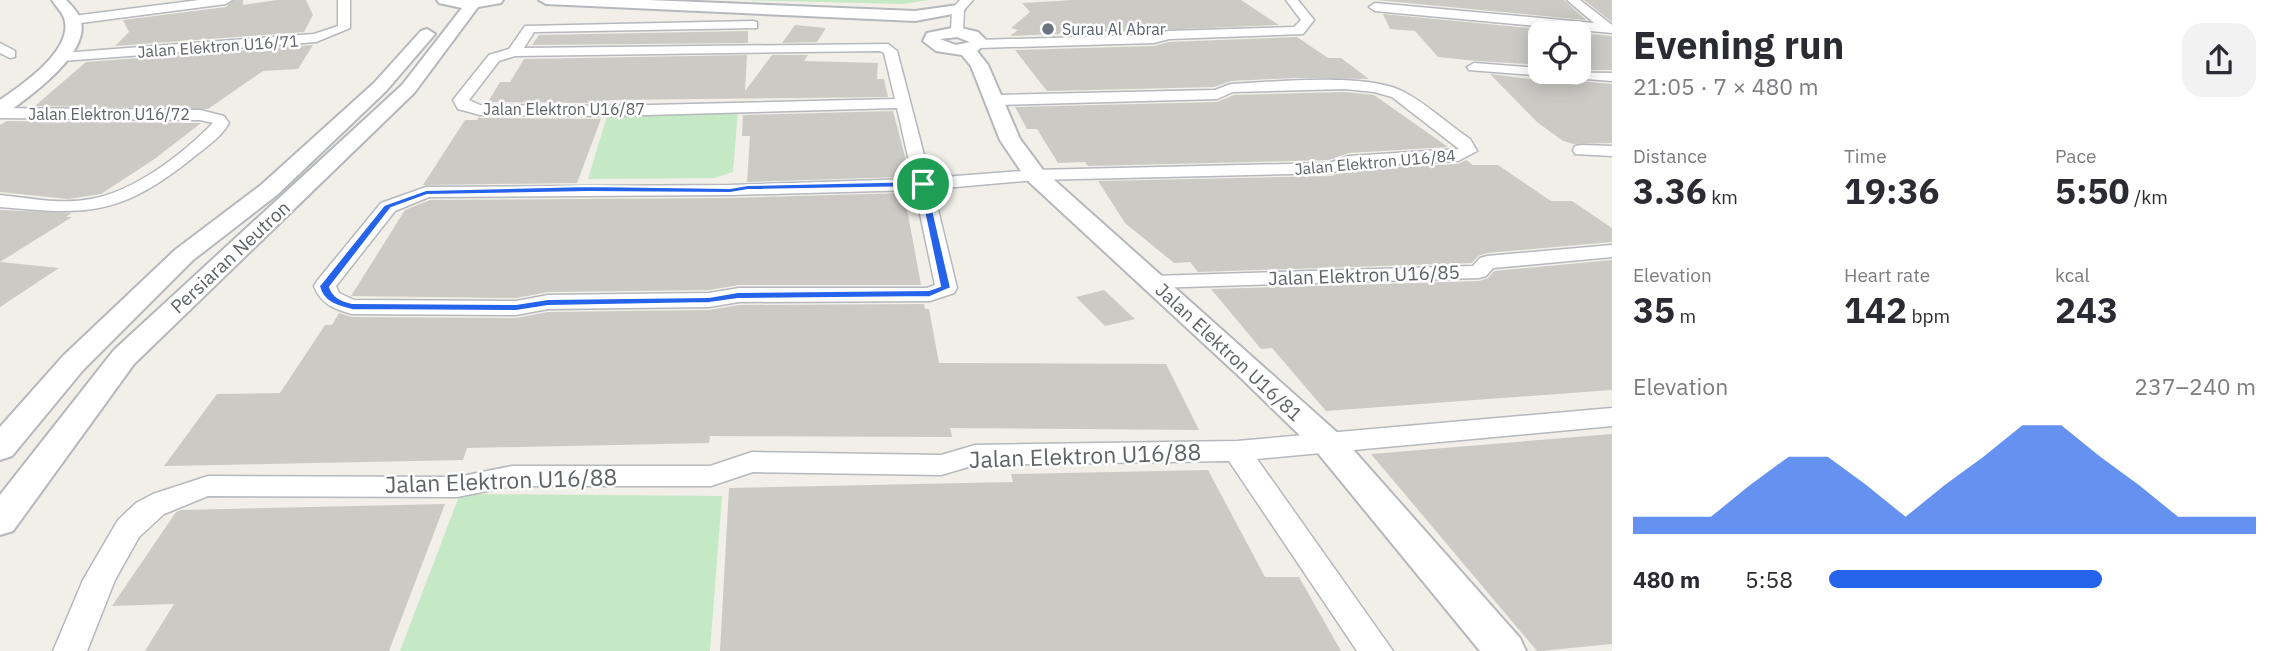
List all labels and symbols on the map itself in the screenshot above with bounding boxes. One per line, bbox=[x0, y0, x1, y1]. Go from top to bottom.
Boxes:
place label: Surau Al Abrar bbox=[1062, 19, 1166, 39]
marker: Surau Al Abrar bbox=[1040, 21, 1056, 37]
street label: Jalan Elektron U16/71 bbox=[137, 30, 299, 62]
street label: Jalan Elektron U16/87 bbox=[483, 99, 645, 119]
street label: Jalan Elektron U16/72 bbox=[28, 104, 190, 124]
street label: Jalan Elektron U16/84 bbox=[1294, 145, 1456, 179]
pin bbox=[893, 154, 953, 214]
street label: Persiaran Neutron bbox=[165, 195, 295, 319]
street label: Jalan Elektron U16/85 bbox=[1268, 260, 1460, 290]
street label: Jalan Elektron U16/81 bbox=[1151, 278, 1307, 426]
street label: Jalan Elektron U16/88 bbox=[968, 436, 1202, 474]
street label: Jalan Elektron U16/88 bbox=[384, 461, 618, 499]

